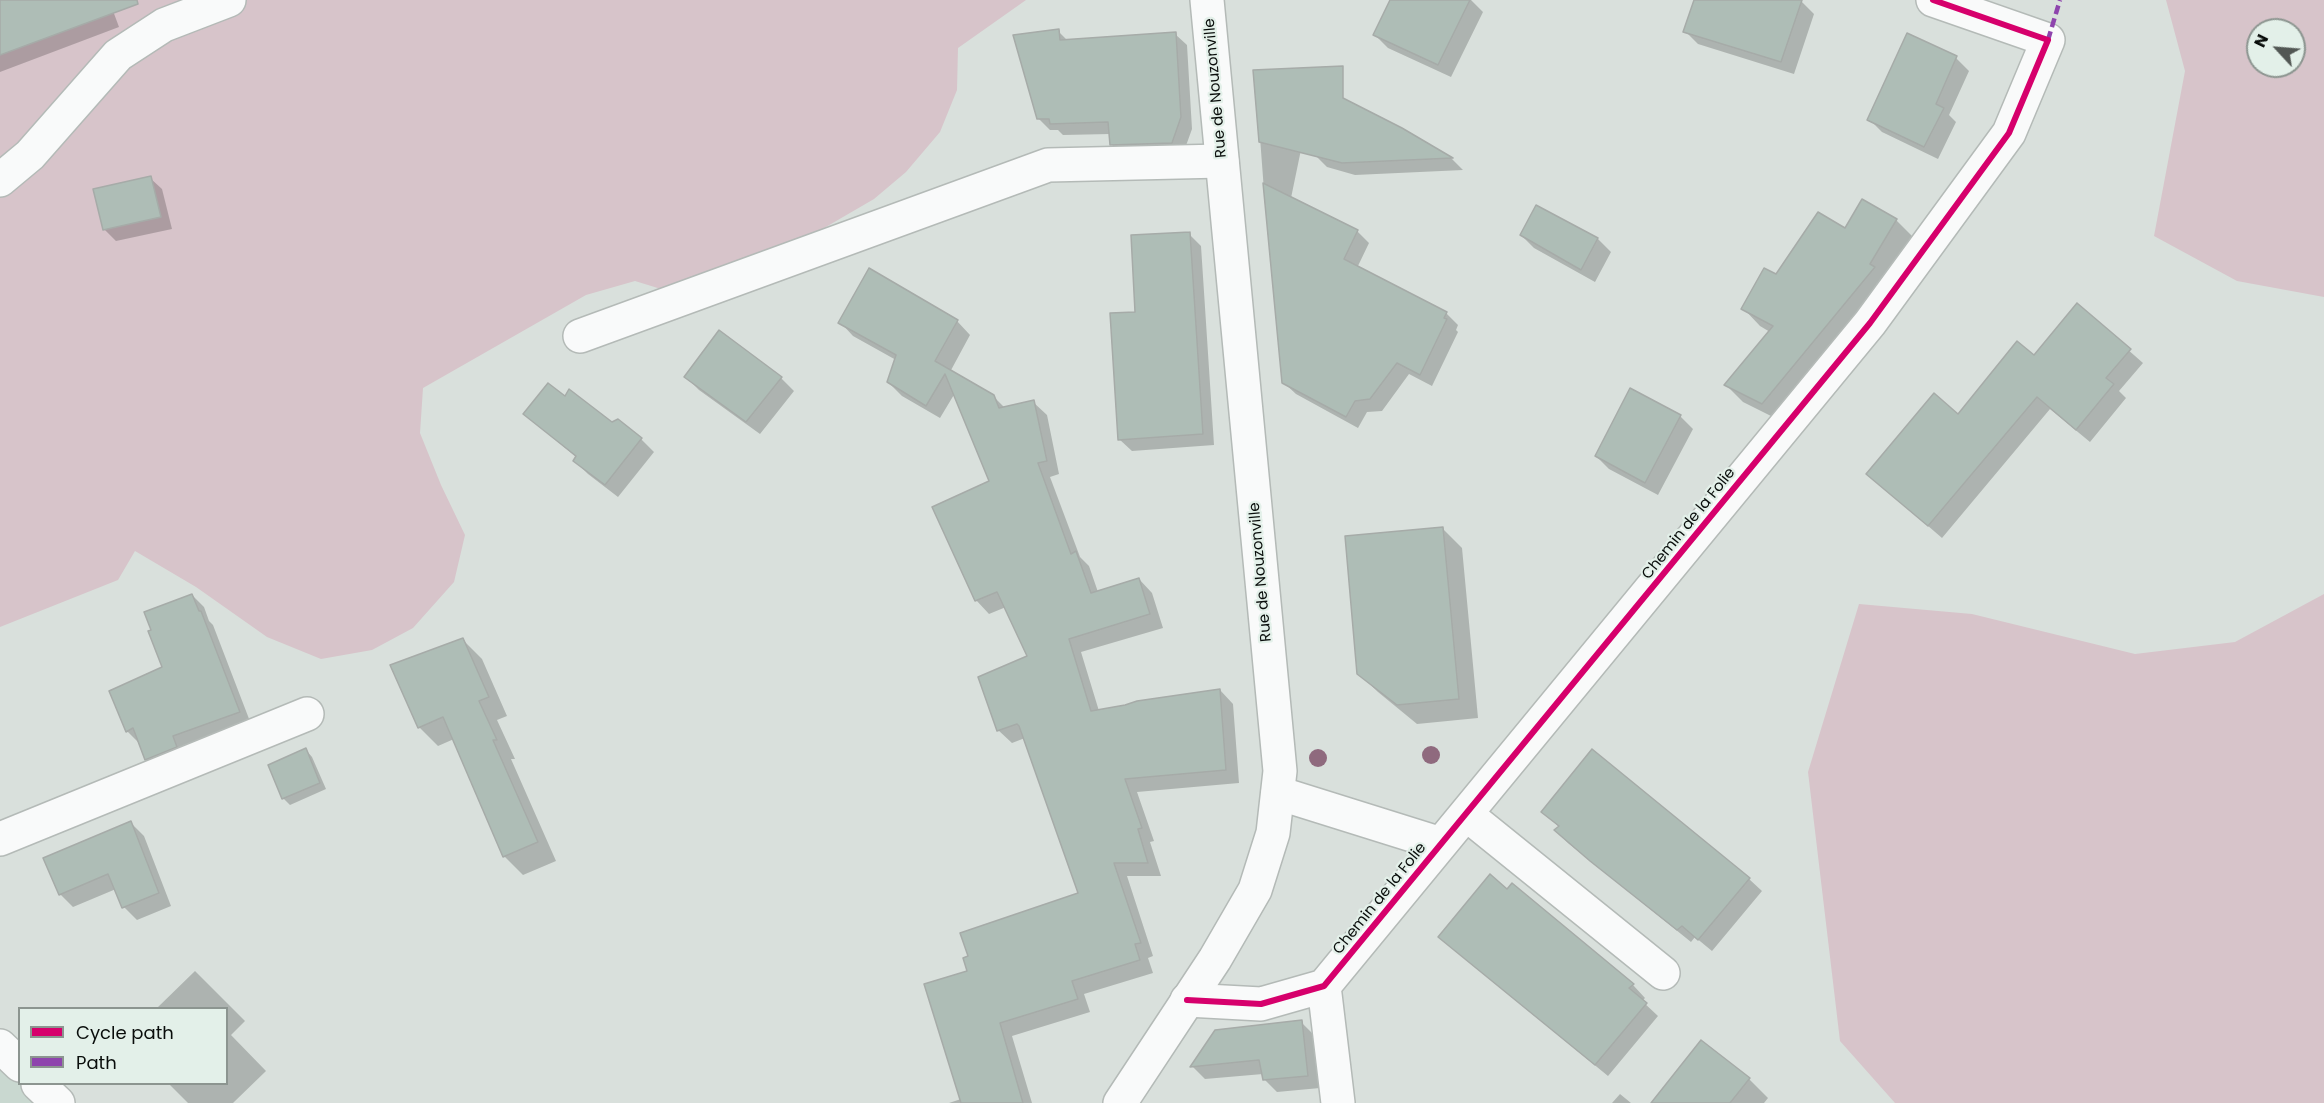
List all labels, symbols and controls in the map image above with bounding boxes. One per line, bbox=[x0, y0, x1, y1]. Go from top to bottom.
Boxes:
street label: Rue de Nouzonville bbox=[1201, 17, 1231, 159]
north arrow bbox=[2246, 18, 2306, 78]
text: N bbox=[2248, 30, 2274, 51]
street label: Chemin de la Folie bbox=[1638, 465, 1740, 583]
street label: Rue de Nouzonville bbox=[1246, 501, 1276, 643]
street label: Chemin de la Folie bbox=[1329, 840, 1431, 958]
legend bbox=[18, 1007, 228, 1085]
text: Cycle path bbox=[76, 1020, 174, 1045]
text: Path bbox=[76, 1050, 117, 1075]

